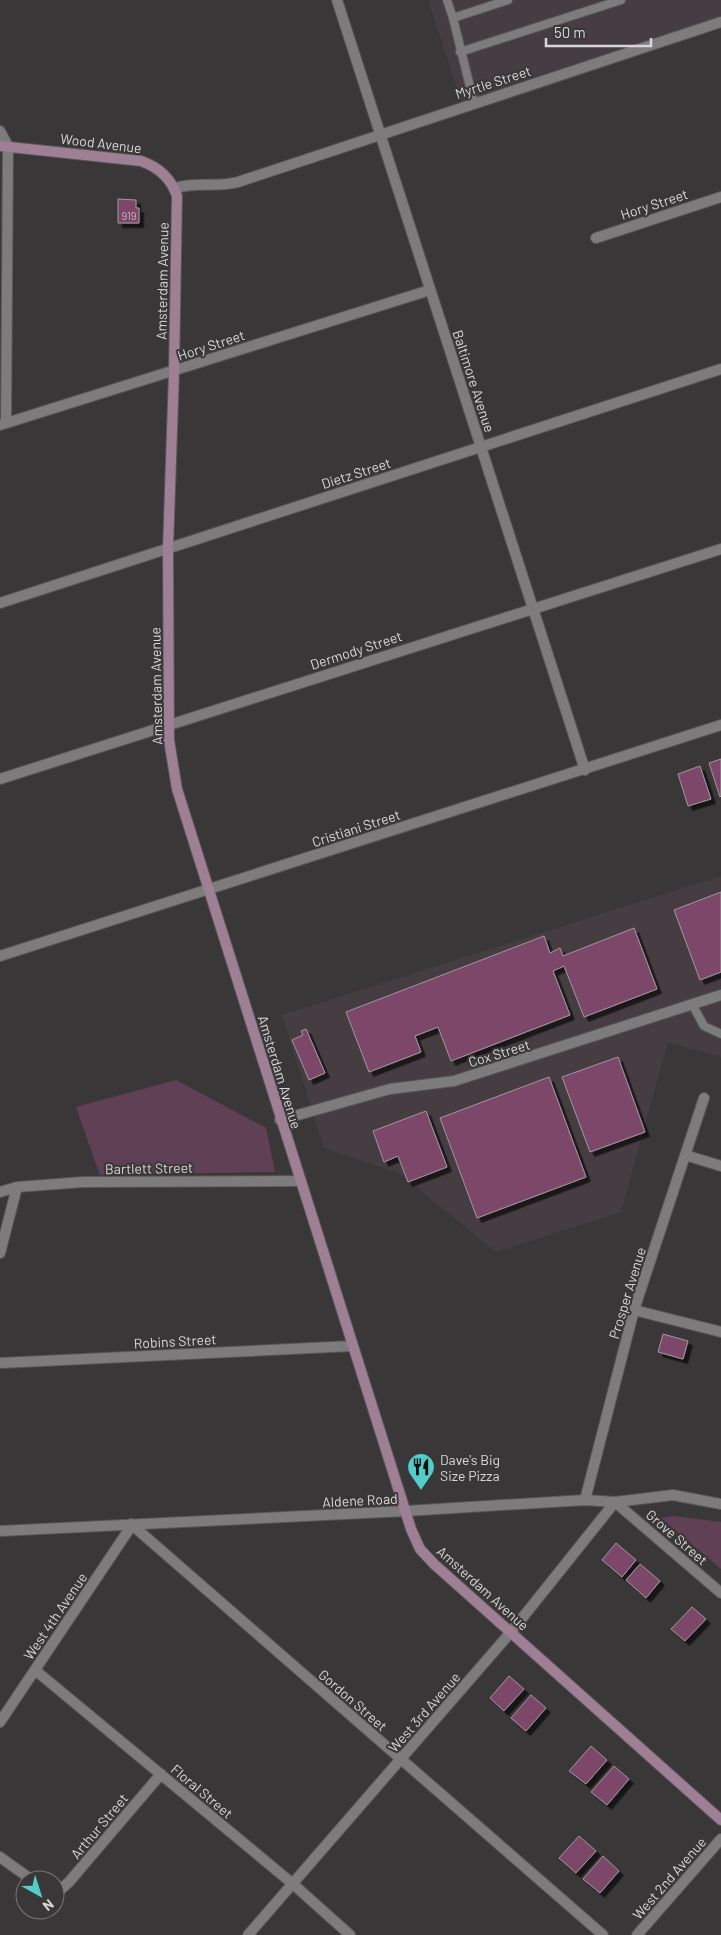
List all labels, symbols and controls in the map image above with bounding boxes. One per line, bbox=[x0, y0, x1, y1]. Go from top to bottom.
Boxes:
scale bar bbox=[546, 15, 651, 47]
text: 50 m bbox=[554, 23, 586, 41]
street label: Myrtle Street bbox=[453, 62, 533, 102]
street label: Wood Avenue bbox=[59, 130, 143, 156]
street label: Hory Street bbox=[618, 185, 690, 223]
house number: 919 bbox=[121, 209, 137, 222]
street label: Amsterdam Avenue bbox=[152, 222, 172, 340]
street label: Hory Street bbox=[175, 326, 247, 364]
street label: Baltimore Avenue bbox=[449, 328, 499, 434]
street label: Dietz Street bbox=[319, 454, 393, 492]
street label: Amsterdam Avenue bbox=[146, 627, 166, 745]
street label: Dermody Street bbox=[308, 627, 404, 673]
street label: Cristiani Street bbox=[310, 806, 402, 850]
street label: Amsterdam Avenue bbox=[255, 1013, 305, 1131]
street label: Cox Street bbox=[466, 1036, 532, 1070]
street label: Bartlett Street bbox=[105, 1159, 193, 1177]
street label: Prosper Avenue bbox=[605, 1245, 649, 1341]
street label: Robins Street bbox=[133, 1330, 217, 1352]
place label: Dave's Big Size Pizza bbox=[440, 1451, 500, 1484]
restaurant icon: Dave's Big Size Pizza bbox=[406, 1452, 436, 1491]
street label: Aldene Road bbox=[322, 1490, 398, 1510]
street label: Grove Street bbox=[643, 1506, 711, 1568]
street label: Amsterdam Avenue bbox=[434, 1542, 532, 1634]
street label: West 4th Avenue bbox=[20, 1569, 90, 1663]
street label: Gordon Street bbox=[315, 1666, 391, 1734]
street label: West 3rd Avenue bbox=[385, 1668, 463, 1756]
street label: Floral Street bbox=[168, 1760, 236, 1822]
street label: Arthur Street bbox=[67, 1790, 131, 1862]
street label: West 2nd Avenue bbox=[629, 1833, 709, 1923]
north arrow bbox=[15, 1870, 65, 1920]
text: N bbox=[40, 1896, 57, 1915]

